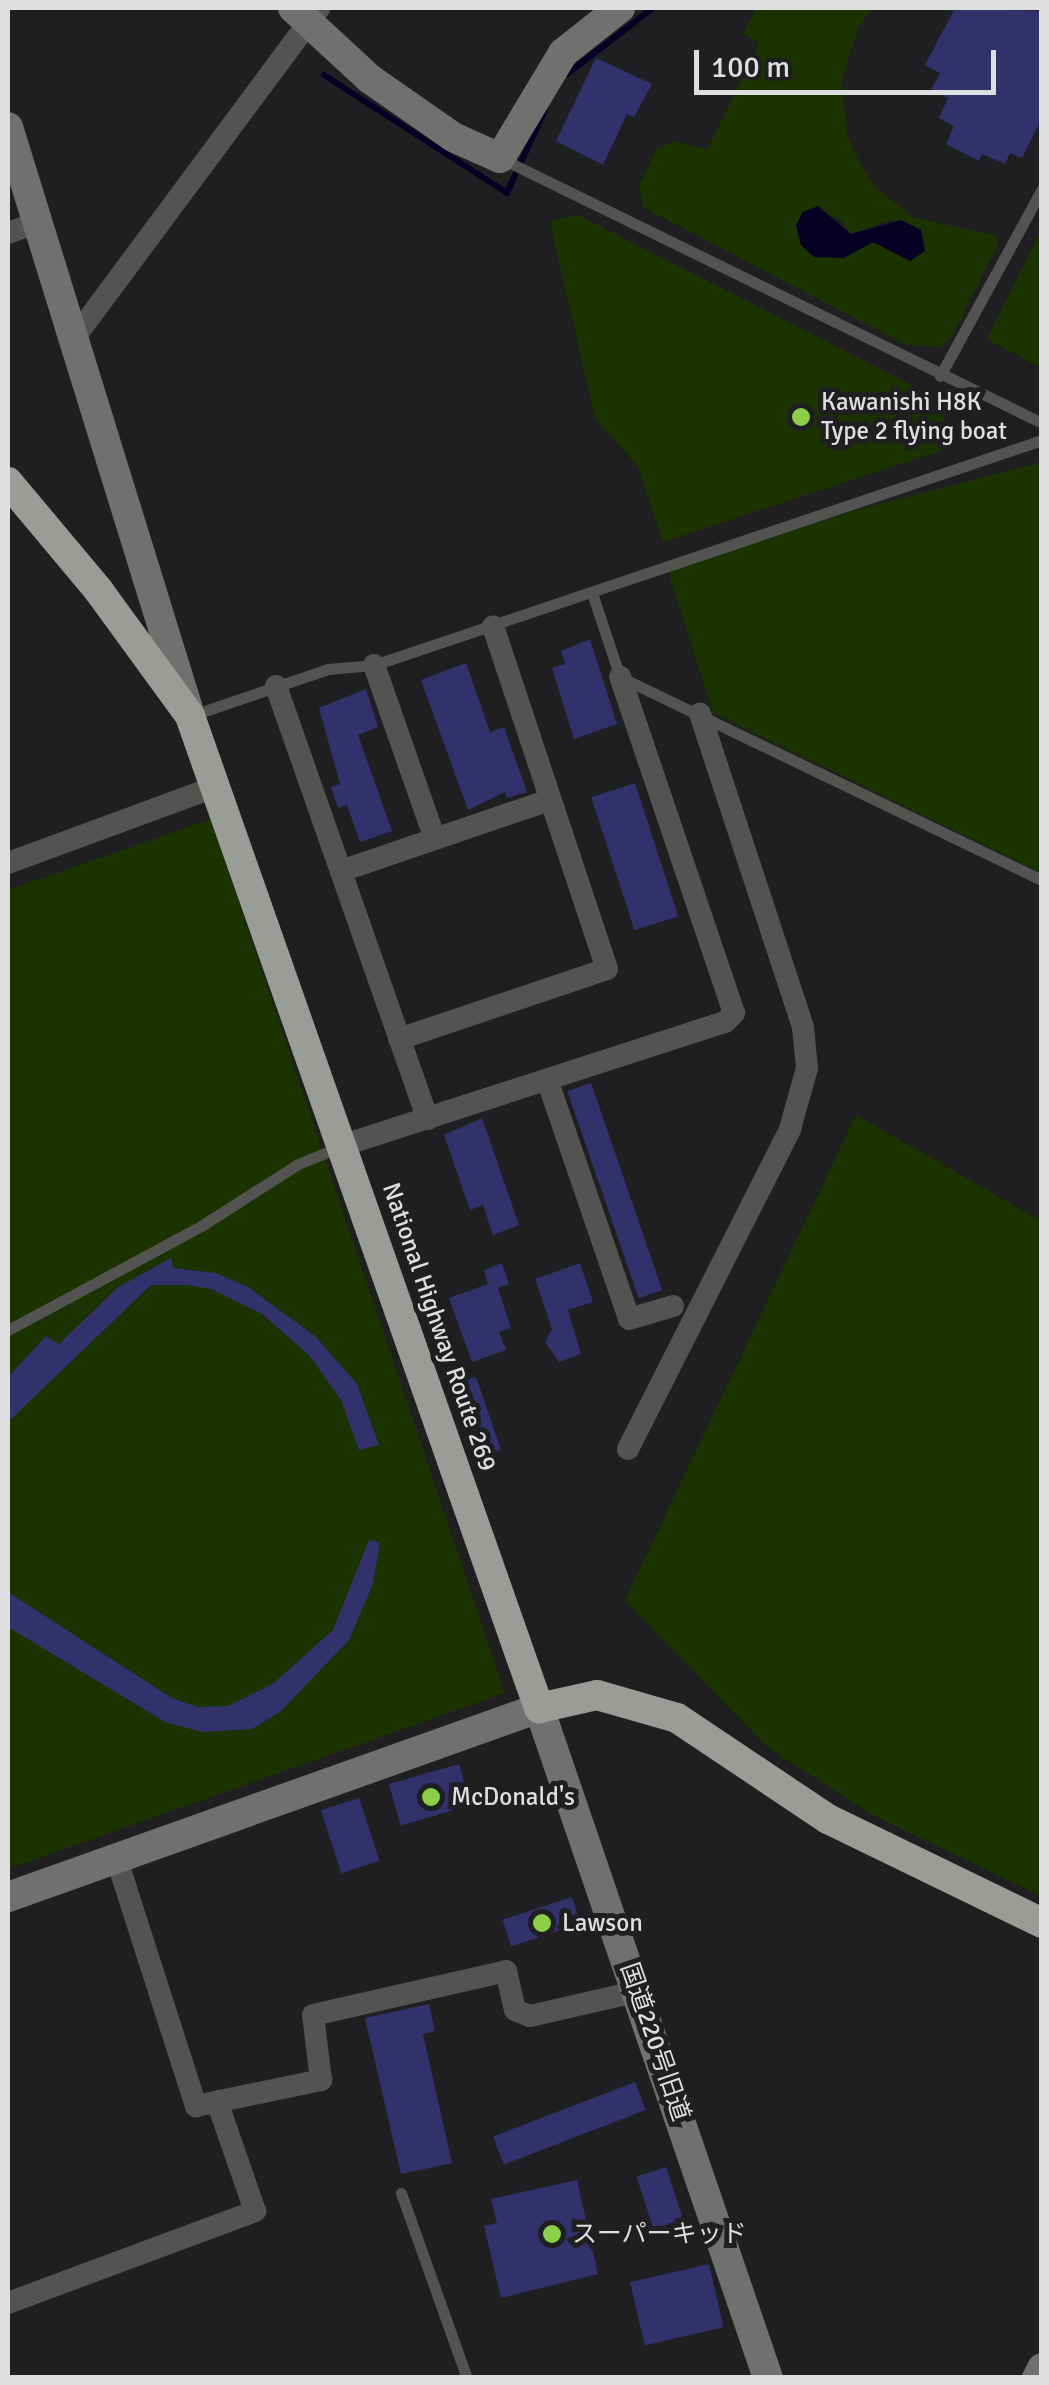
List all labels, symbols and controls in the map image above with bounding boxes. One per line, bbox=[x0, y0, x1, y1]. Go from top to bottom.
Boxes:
scale bar bbox=[699, 30, 1002, 92]
text: 100 m bbox=[711, 49, 790, 86]
place label: Kawanishi H8K Type 2 flying boat bbox=[821, 388, 1007, 447]
marker: Kawanishi H8K Type 2 flying boat bbox=[790, 406, 812, 428]
street label: National Highway Route 269 bbox=[375, 1179, 503, 1475]
place label: McDonald's bbox=[451, 1782, 575, 1812]
marker: McDonald's bbox=[420, 1786, 442, 1808]
place label: Lawson bbox=[562, 1908, 643, 1938]
marker: Lawson bbox=[531, 1912, 553, 1934]
street label: 国道220号旧道 bbox=[614, 1959, 696, 2125]
place label: スーパーキッド bbox=[572, 2219, 747, 2249]
marker: スーパーキッド bbox=[541, 2223, 563, 2245]

